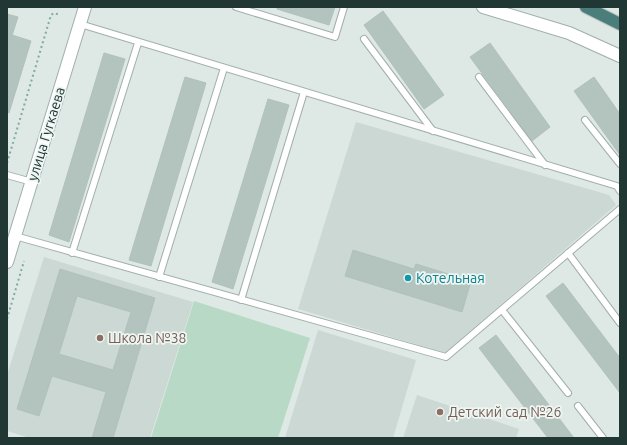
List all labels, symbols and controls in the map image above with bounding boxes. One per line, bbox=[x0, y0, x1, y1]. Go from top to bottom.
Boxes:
street label: улица Гугкаева bbox=[24, 85, 68, 183]
place label: Котельная bbox=[416, 270, 485, 286]
marker: Котельная bbox=[403, 273, 413, 283]
place label: Школа №38 bbox=[108, 330, 187, 346]
marker: Школа №38 bbox=[95, 333, 105, 343]
place label: Детский сад №26 bbox=[448, 404, 562, 420]
marker: Детский сад №26 bbox=[435, 407, 445, 417]

